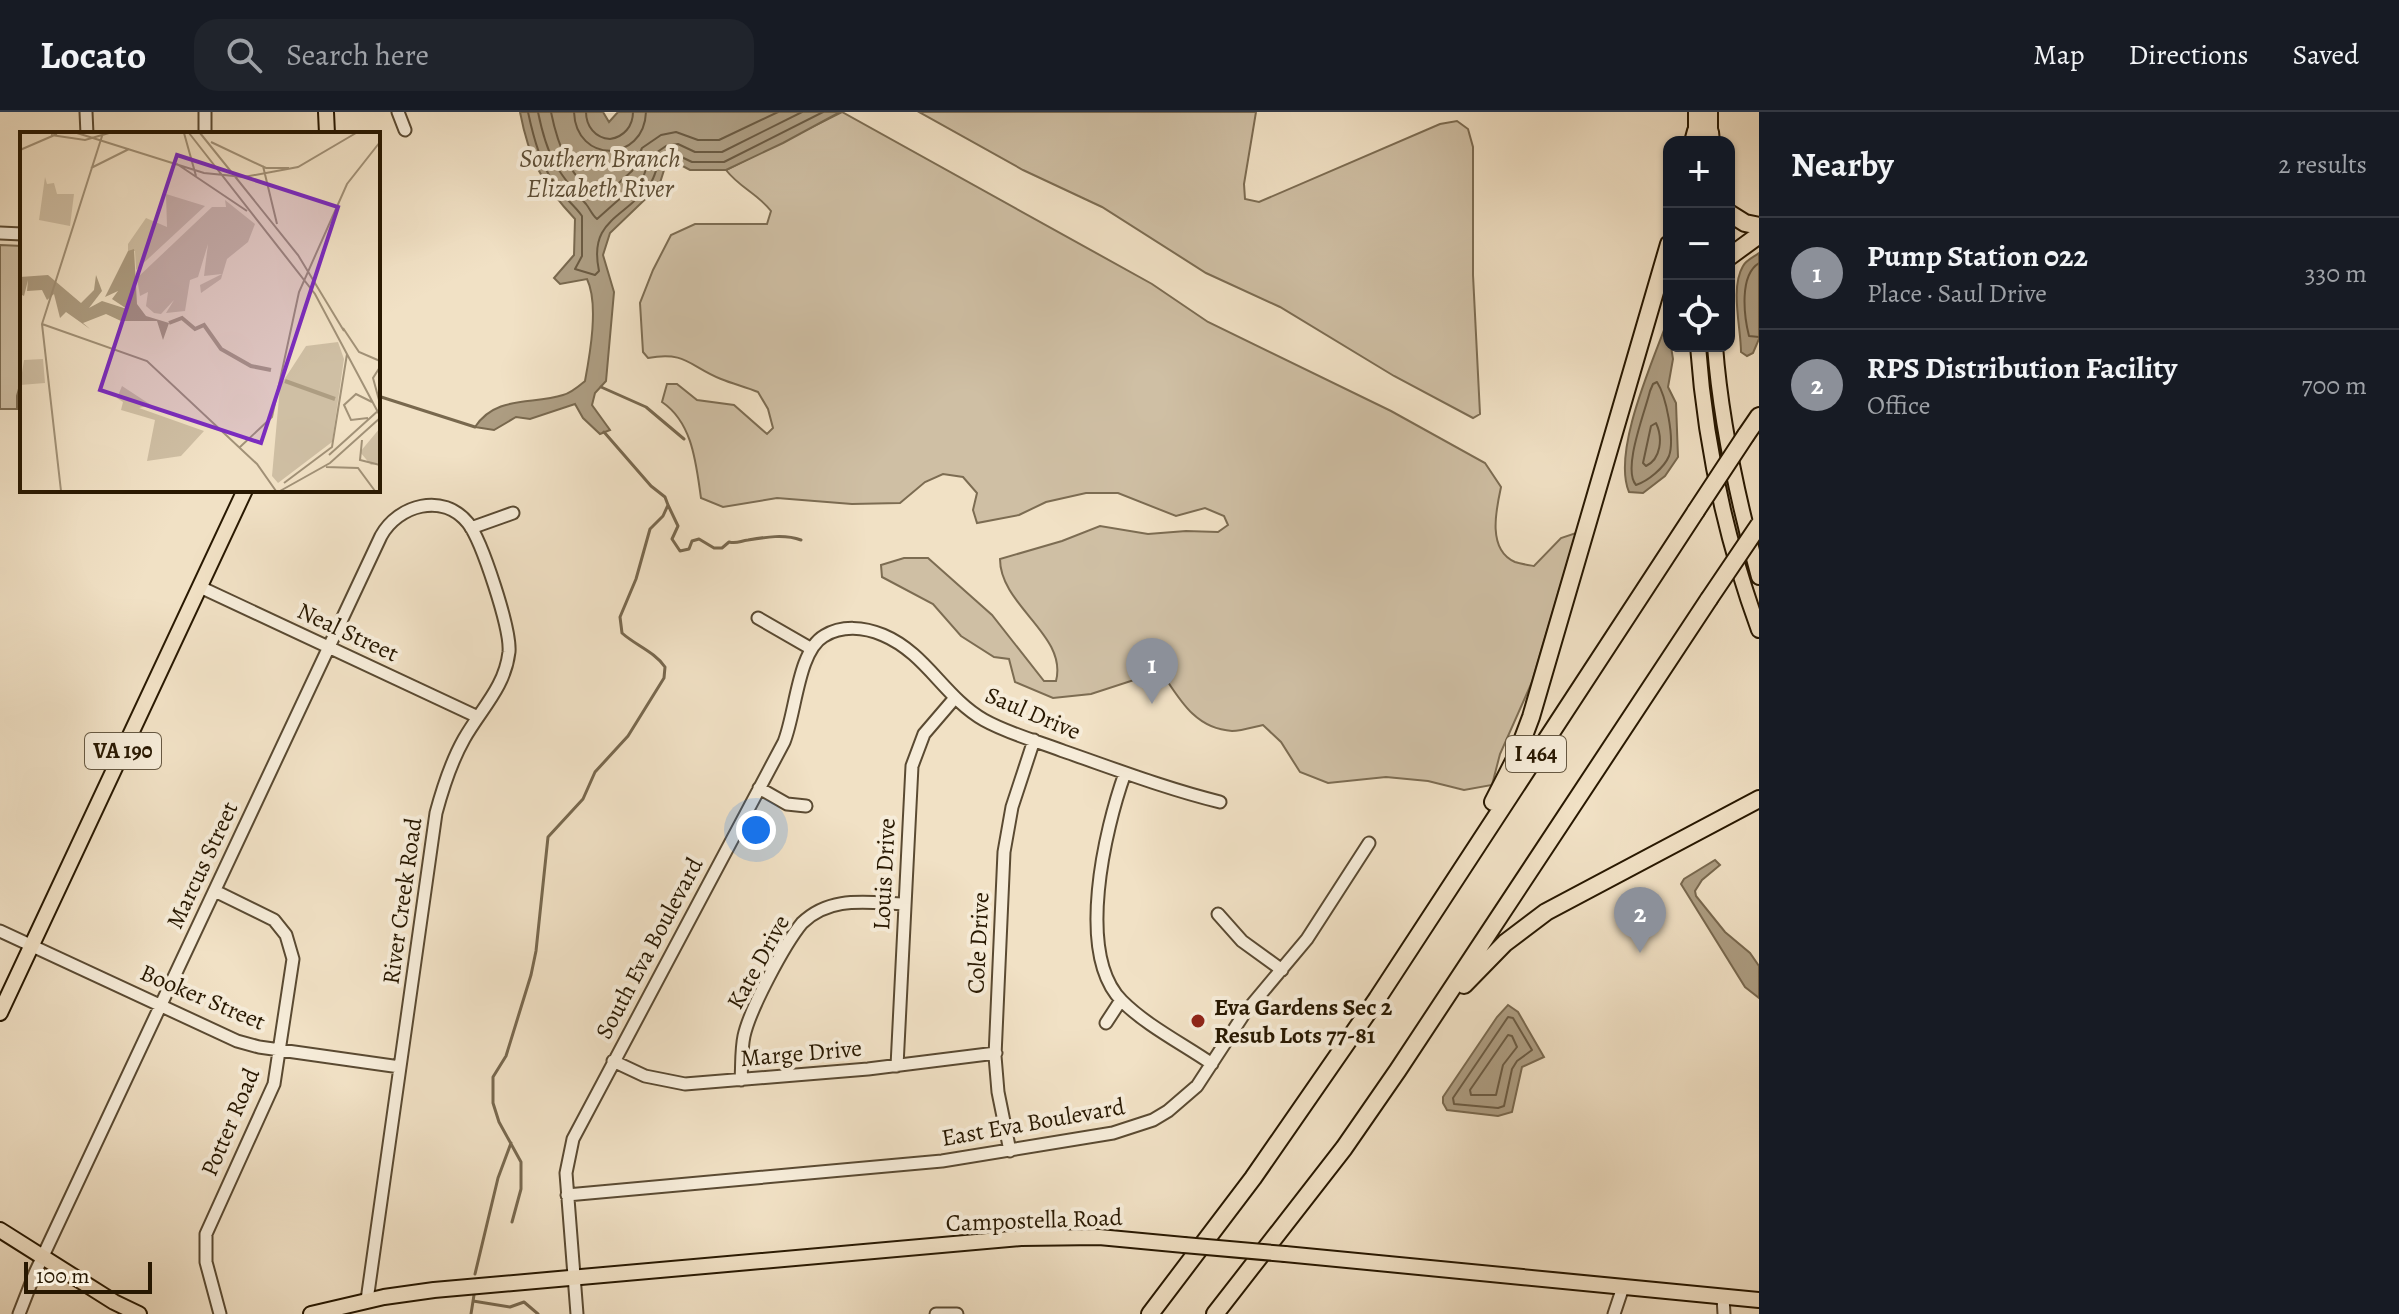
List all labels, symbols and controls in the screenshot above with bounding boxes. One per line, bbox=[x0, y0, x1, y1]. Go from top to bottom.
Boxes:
search box bbox=[194, 19, 754, 91]
text: Locato bbox=[40, 29, 146, 81]
icon: search bbox=[222, 33, 266, 77]
text: Search here bbox=[286, 35, 429, 75]
text: Map bbox=[2033, 36, 2084, 74]
text: Directions bbox=[2128, 36, 2249, 74]
text: Saved bbox=[2293, 36, 2359, 74]
inset map bbox=[20, 132, 380, 492]
map controls bbox=[1663, 136, 1735, 352]
button: + bbox=[1663, 136, 1735, 208]
water label: Southern Branch Elizabeth River bbox=[519, 141, 681, 206]
text: Nearby bbox=[1791, 141, 1894, 188]
text: 2 results bbox=[2278, 147, 2367, 182]
button: − bbox=[1663, 208, 1735, 280]
text: Pump Station 022 bbox=[1867, 236, 2088, 276]
text: 1 bbox=[1812, 256, 1822, 291]
text: 330 m bbox=[2305, 256, 2367, 291]
text: Place · Saul Drive bbox=[1867, 276, 2047, 311]
button: locate bbox=[1663, 280, 1735, 352]
text: RPS Distribution Facility bbox=[1867, 348, 2177, 388]
text: 2 bbox=[1811, 368, 1823, 403]
text: 700 m bbox=[2302, 368, 2367, 403]
text: Office bbox=[1867, 388, 1930, 423]
street label: Neal Street bbox=[292, 595, 404, 669]
pin: 1 bbox=[1126, 638, 1178, 704]
street label: Saul Drive bbox=[980, 679, 1086, 747]
road number: VA 190 bbox=[85, 733, 161, 769]
road number: I 464 bbox=[1506, 736, 1566, 772]
street label: Marcus Street bbox=[159, 796, 245, 934]
your location bbox=[736, 810, 776, 850]
street label: River Creek Road bbox=[374, 816, 430, 986]
street label: Louis Drive bbox=[865, 817, 903, 931]
street label: South Eva Boulevard bbox=[588, 852, 710, 1044]
pin: 2 bbox=[1614, 887, 1666, 953]
street label: Cole Drive bbox=[959, 891, 997, 995]
street label: Kate Drive bbox=[719, 909, 797, 1015]
street label: Booker Street bbox=[135, 956, 271, 1038]
place label: Eva Gardens Sec 2 Resub Lots 77-81 bbox=[1214, 991, 1393, 1051]
marker: Eva Gardens Sec 2 Resub Lots 77-81 bbox=[1189, 1012, 1207, 1030]
street label: Marge Drive bbox=[739, 1032, 863, 1074]
street label: Potter Road bbox=[193, 1063, 267, 1181]
street label: East Eva Boulevard bbox=[939, 1090, 1127, 1154]
street label: Campostella Road bbox=[945, 1201, 1123, 1239]
scale bar bbox=[24, 1258, 152, 1294]
text: 100 m bbox=[36, 1261, 90, 1291]

